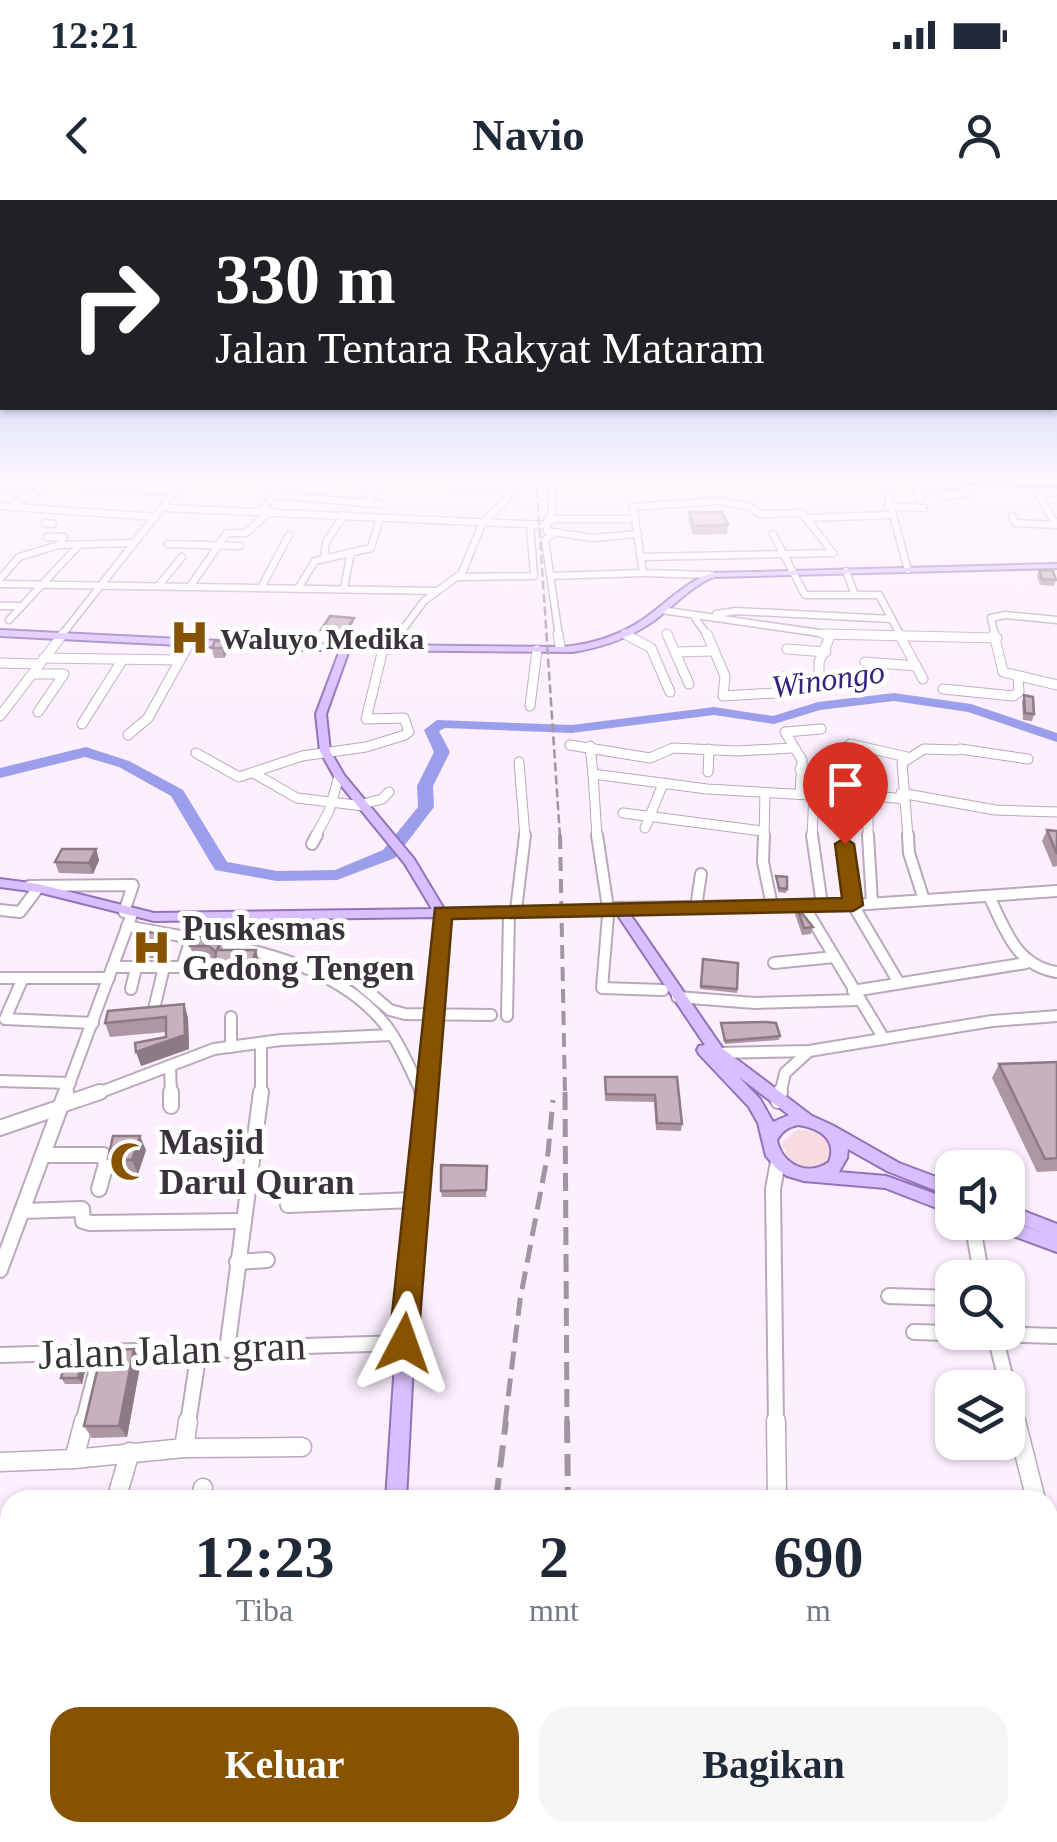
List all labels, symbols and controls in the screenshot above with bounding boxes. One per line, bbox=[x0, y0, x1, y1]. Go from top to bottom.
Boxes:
text: 12:21 bbox=[50, 14, 139, 56]
icon: back bbox=[50, 108, 105, 163]
icon: person bbox=[952, 108, 1007, 163]
text: Navio bbox=[472, 110, 585, 160]
icon: right bbox=[50, 240, 180, 370]
text: 330 m bbox=[215, 241, 396, 318]
text: Jalan Tentara Rakyat Mataram bbox=[215, 323, 765, 373]
hospital icon: Waluyo Medika bbox=[169, 617, 211, 659]
place label: Waluyo Medika bbox=[220, 622, 424, 655]
water label: Winongo bbox=[769, 653, 887, 705]
pin bbox=[803, 742, 888, 845]
icon: arrive bbox=[818, 757, 873, 812]
place label: Puskesmas Gedong Tengen bbox=[182, 909, 414, 988]
hospital icon: Puskesmas Gedong Tengen bbox=[131, 927, 173, 969]
place label: Masjid Darul Quran bbox=[159, 1123, 354, 1202]
mosque icon: Masjid Darul Quran bbox=[108, 1141, 150, 1183]
map controls bbox=[935, 1150, 1025, 1460]
button: sound bbox=[935, 1150, 1025, 1240]
button: search bbox=[935, 1260, 1025, 1350]
position arrow bbox=[352, 1291, 456, 1395]
street label: Jalan Jalan gran bbox=[37, 1322, 307, 1378]
button: layers bbox=[935, 1370, 1025, 1460]
text: 12:23 bbox=[195, 1524, 335, 1590]
text: 2 bbox=[539, 1524, 569, 1590]
text: 690 bbox=[773, 1524, 863, 1590]
text: Tiba bbox=[236, 1592, 293, 1628]
text: mnt bbox=[529, 1592, 579, 1628]
text: m bbox=[806, 1592, 831, 1628]
button: Keluar bbox=[50, 1707, 519, 1822]
button: Bagikan bbox=[539, 1707, 1008, 1822]

